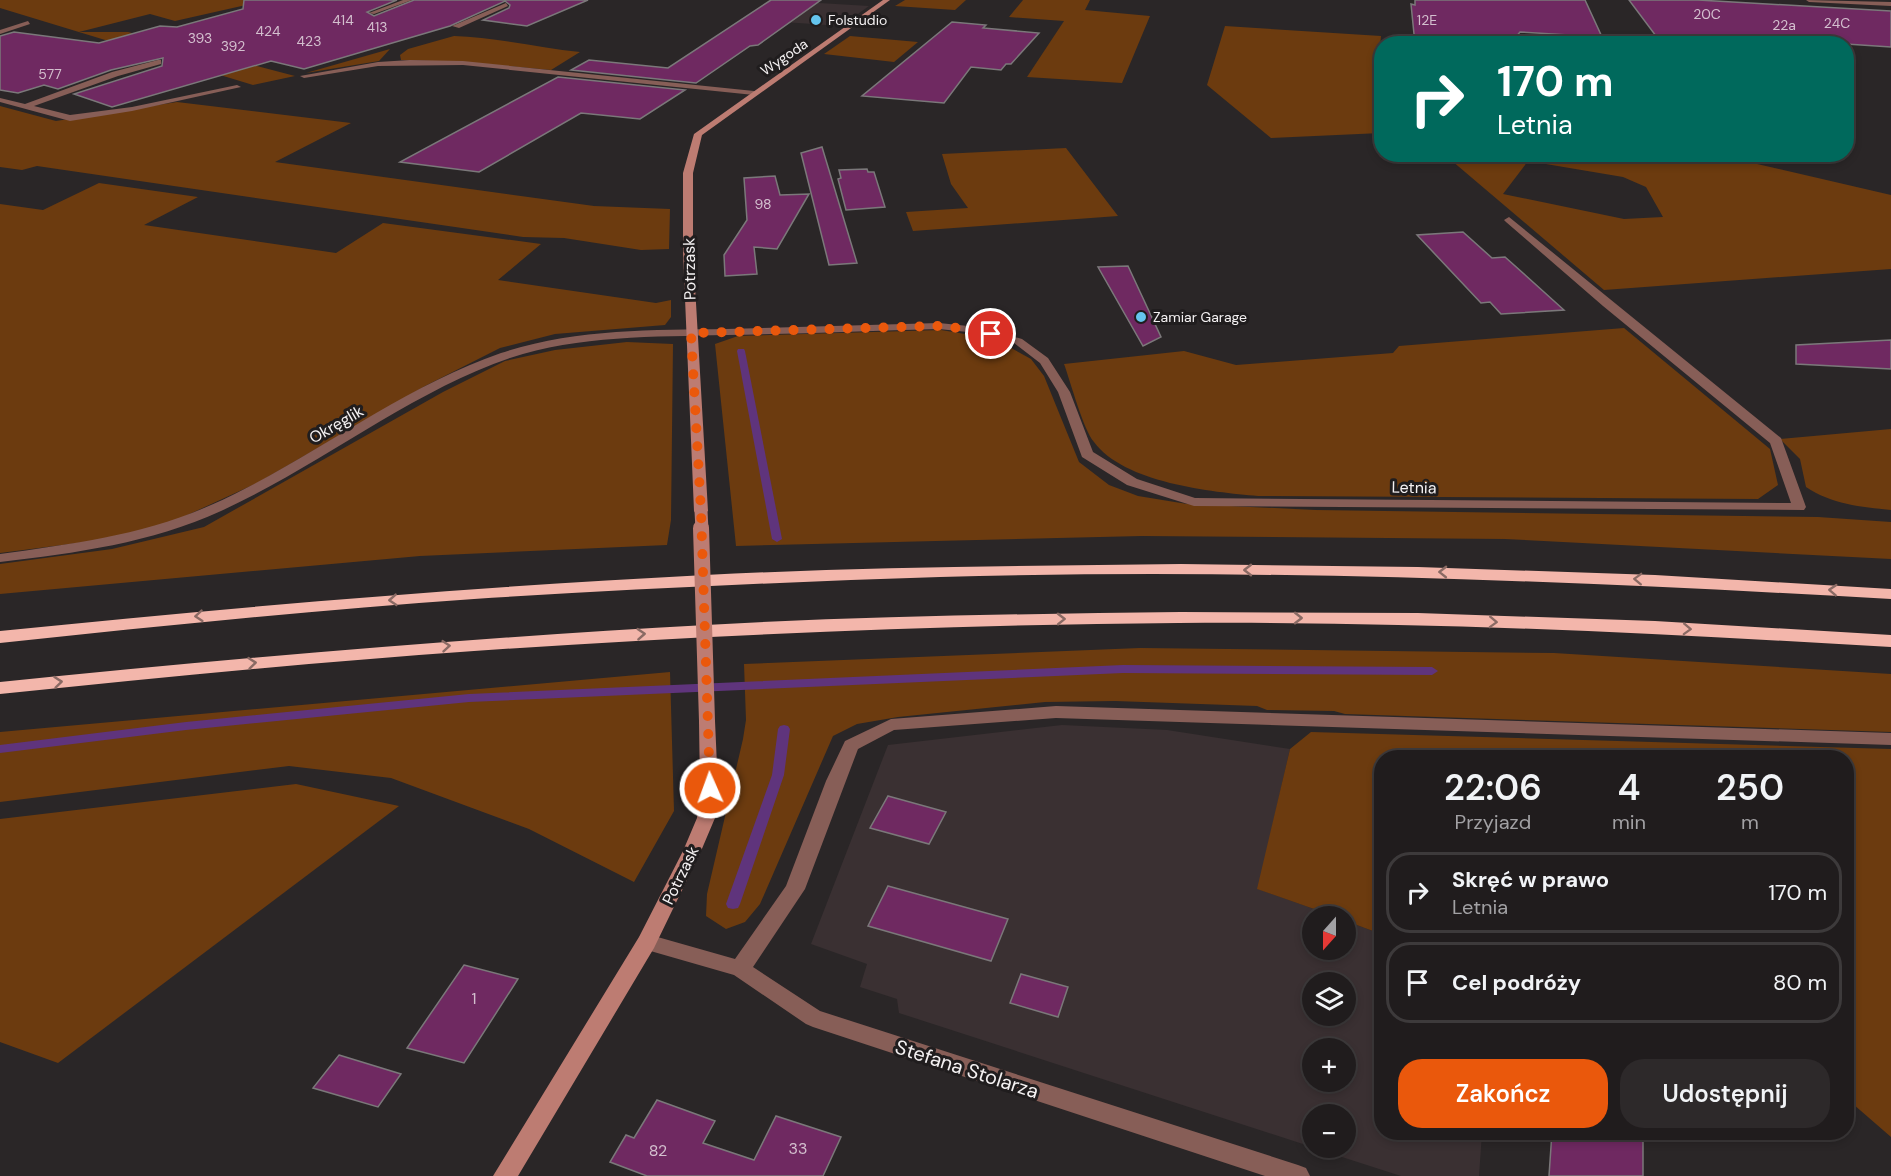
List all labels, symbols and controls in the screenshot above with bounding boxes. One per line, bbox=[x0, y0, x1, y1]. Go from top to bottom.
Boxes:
house number: 20C bbox=[1693, 5, 1721, 23]
house number: 414 bbox=[332, 11, 354, 29]
place label: Folstudio bbox=[828, 11, 887, 29]
house number: 12E bbox=[1417, 11, 1437, 29]
marker: Folstudio bbox=[809, 13, 823, 27]
house number: 24C bbox=[1824, 14, 1850, 32]
house number: 22a bbox=[1772, 16, 1796, 34]
house number: 413 bbox=[366, 18, 388, 36]
house number: 424 bbox=[256, 22, 281, 40]
house number: 393 bbox=[188, 29, 212, 47]
house number: 423 bbox=[297, 32, 321, 50]
street label: Wygoda bbox=[757, 35, 811, 79]
house number: 392 bbox=[221, 37, 245, 55]
text: 170 m bbox=[1497, 54, 1614, 109]
icon: right bbox=[1398, 60, 1476, 138]
house number: 577 bbox=[38, 65, 62, 83]
text: Letnia bbox=[1497, 107, 1573, 142]
house number: 98 bbox=[754, 195, 772, 213]
street label: Potrzask bbox=[678, 238, 701, 300]
pin bbox=[965, 308, 1016, 359]
place label: Zamiar Garage bbox=[1153, 308, 1247, 326]
marker: Zamiar Garage bbox=[1134, 310, 1148, 324]
icon: arrive bbox=[974, 317, 1007, 350]
street label: Okręglik bbox=[305, 400, 367, 448]
street label: Letnia bbox=[1391, 477, 1437, 498]
one-way arrow bbox=[1244, 564, 1253, 576]
one-way arrow bbox=[1439, 566, 1448, 579]
one-way arrow bbox=[1633, 573, 1642, 586]
one-way arrow bbox=[1828, 583, 1837, 596]
one-way arrow bbox=[388, 593, 398, 606]
one-way arrow bbox=[194, 609, 203, 622]
one-way arrow bbox=[1293, 612, 1302, 624]
one-way arrow bbox=[1056, 613, 1065, 625]
one-way arrow bbox=[1488, 616, 1497, 628]
one-way arrow bbox=[1683, 623, 1692, 636]
one-way arrow bbox=[637, 627, 646, 640]
one-way arrow bbox=[442, 640, 451, 653]
one-way arrow bbox=[248, 657, 257, 670]
one-way arrow bbox=[54, 676, 63, 689]
position arrow bbox=[678, 756, 742, 820]
text: 22:06 bbox=[1444, 764, 1542, 811]
text: 4 bbox=[1617, 764, 1640, 811]
text: 250 bbox=[1716, 764, 1784, 811]
text: Przyjazd bbox=[1455, 809, 1531, 835]
text: min bbox=[1612, 809, 1646, 835]
text: m bbox=[1741, 809, 1759, 835]
street label: Potrzask bbox=[657, 843, 704, 908]
text: Skręć w prawo bbox=[1452, 865, 1609, 894]
icon: right bbox=[1401, 876, 1434, 909]
text: 170 m bbox=[1768, 878, 1827, 907]
text: Letnia bbox=[1452, 894, 1508, 920]
north arrow bbox=[1302, 906, 1356, 960]
map controls bbox=[1302, 906, 1356, 1158]
icon: arrive bbox=[1401, 966, 1434, 999]
text: Cel podróży bbox=[1452, 968, 1581, 997]
text: 80 m bbox=[1773, 968, 1827, 997]
button: layers bbox=[1302, 972, 1356, 1026]
house number: 1 bbox=[472, 988, 477, 1009]
street label: Stefana Stolarza bbox=[892, 1034, 1042, 1104]
button: + bbox=[1302, 1038, 1356, 1092]
button: Zakończ bbox=[1398, 1059, 1608, 1128]
button: Udostępnij bbox=[1620, 1059, 1830, 1128]
button: − bbox=[1302, 1104, 1356, 1158]
house number: 33 bbox=[789, 1138, 807, 1159]
house number: 82 bbox=[649, 1140, 667, 1161]

